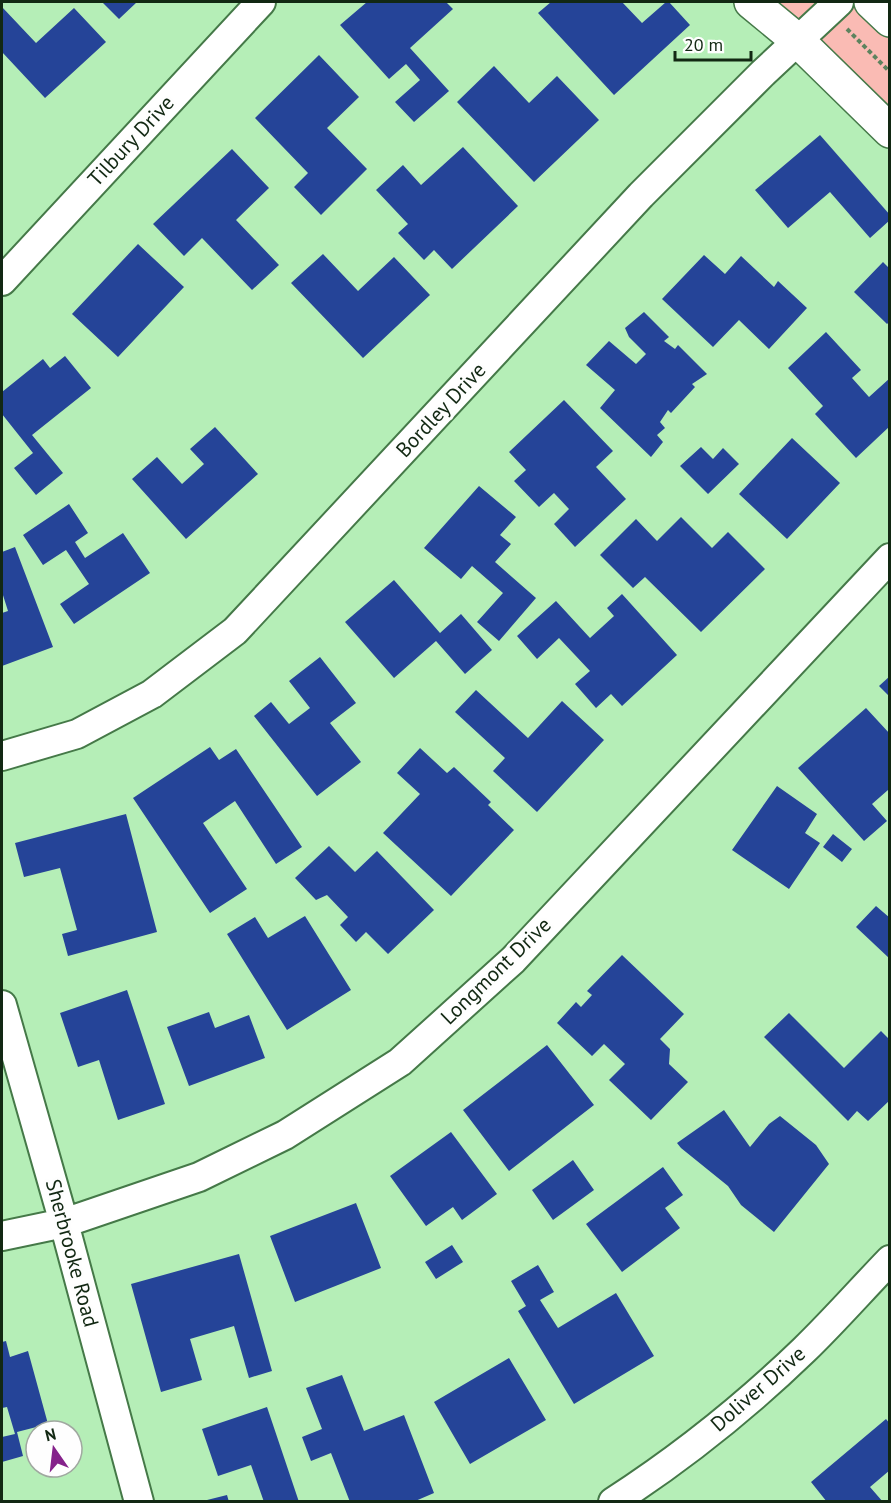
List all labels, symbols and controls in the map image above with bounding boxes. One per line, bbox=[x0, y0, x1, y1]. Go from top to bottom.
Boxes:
scale bar bbox=[675, 24, 752, 62]
text: 20 m bbox=[684, 33, 723, 56]
street label: Tilbury Drive bbox=[82, 89, 180, 192]
street label: Bordley Drive bbox=[390, 357, 491, 463]
street label: Longmont Drive bbox=[435, 911, 557, 1030]
street label: Sherbrooke Road bbox=[40, 1176, 105, 1330]
street label: Doliver Drive bbox=[705, 1340, 811, 1437]
north arrow bbox=[24, 1419, 84, 1479]
text: N bbox=[43, 1423, 58, 1445]

